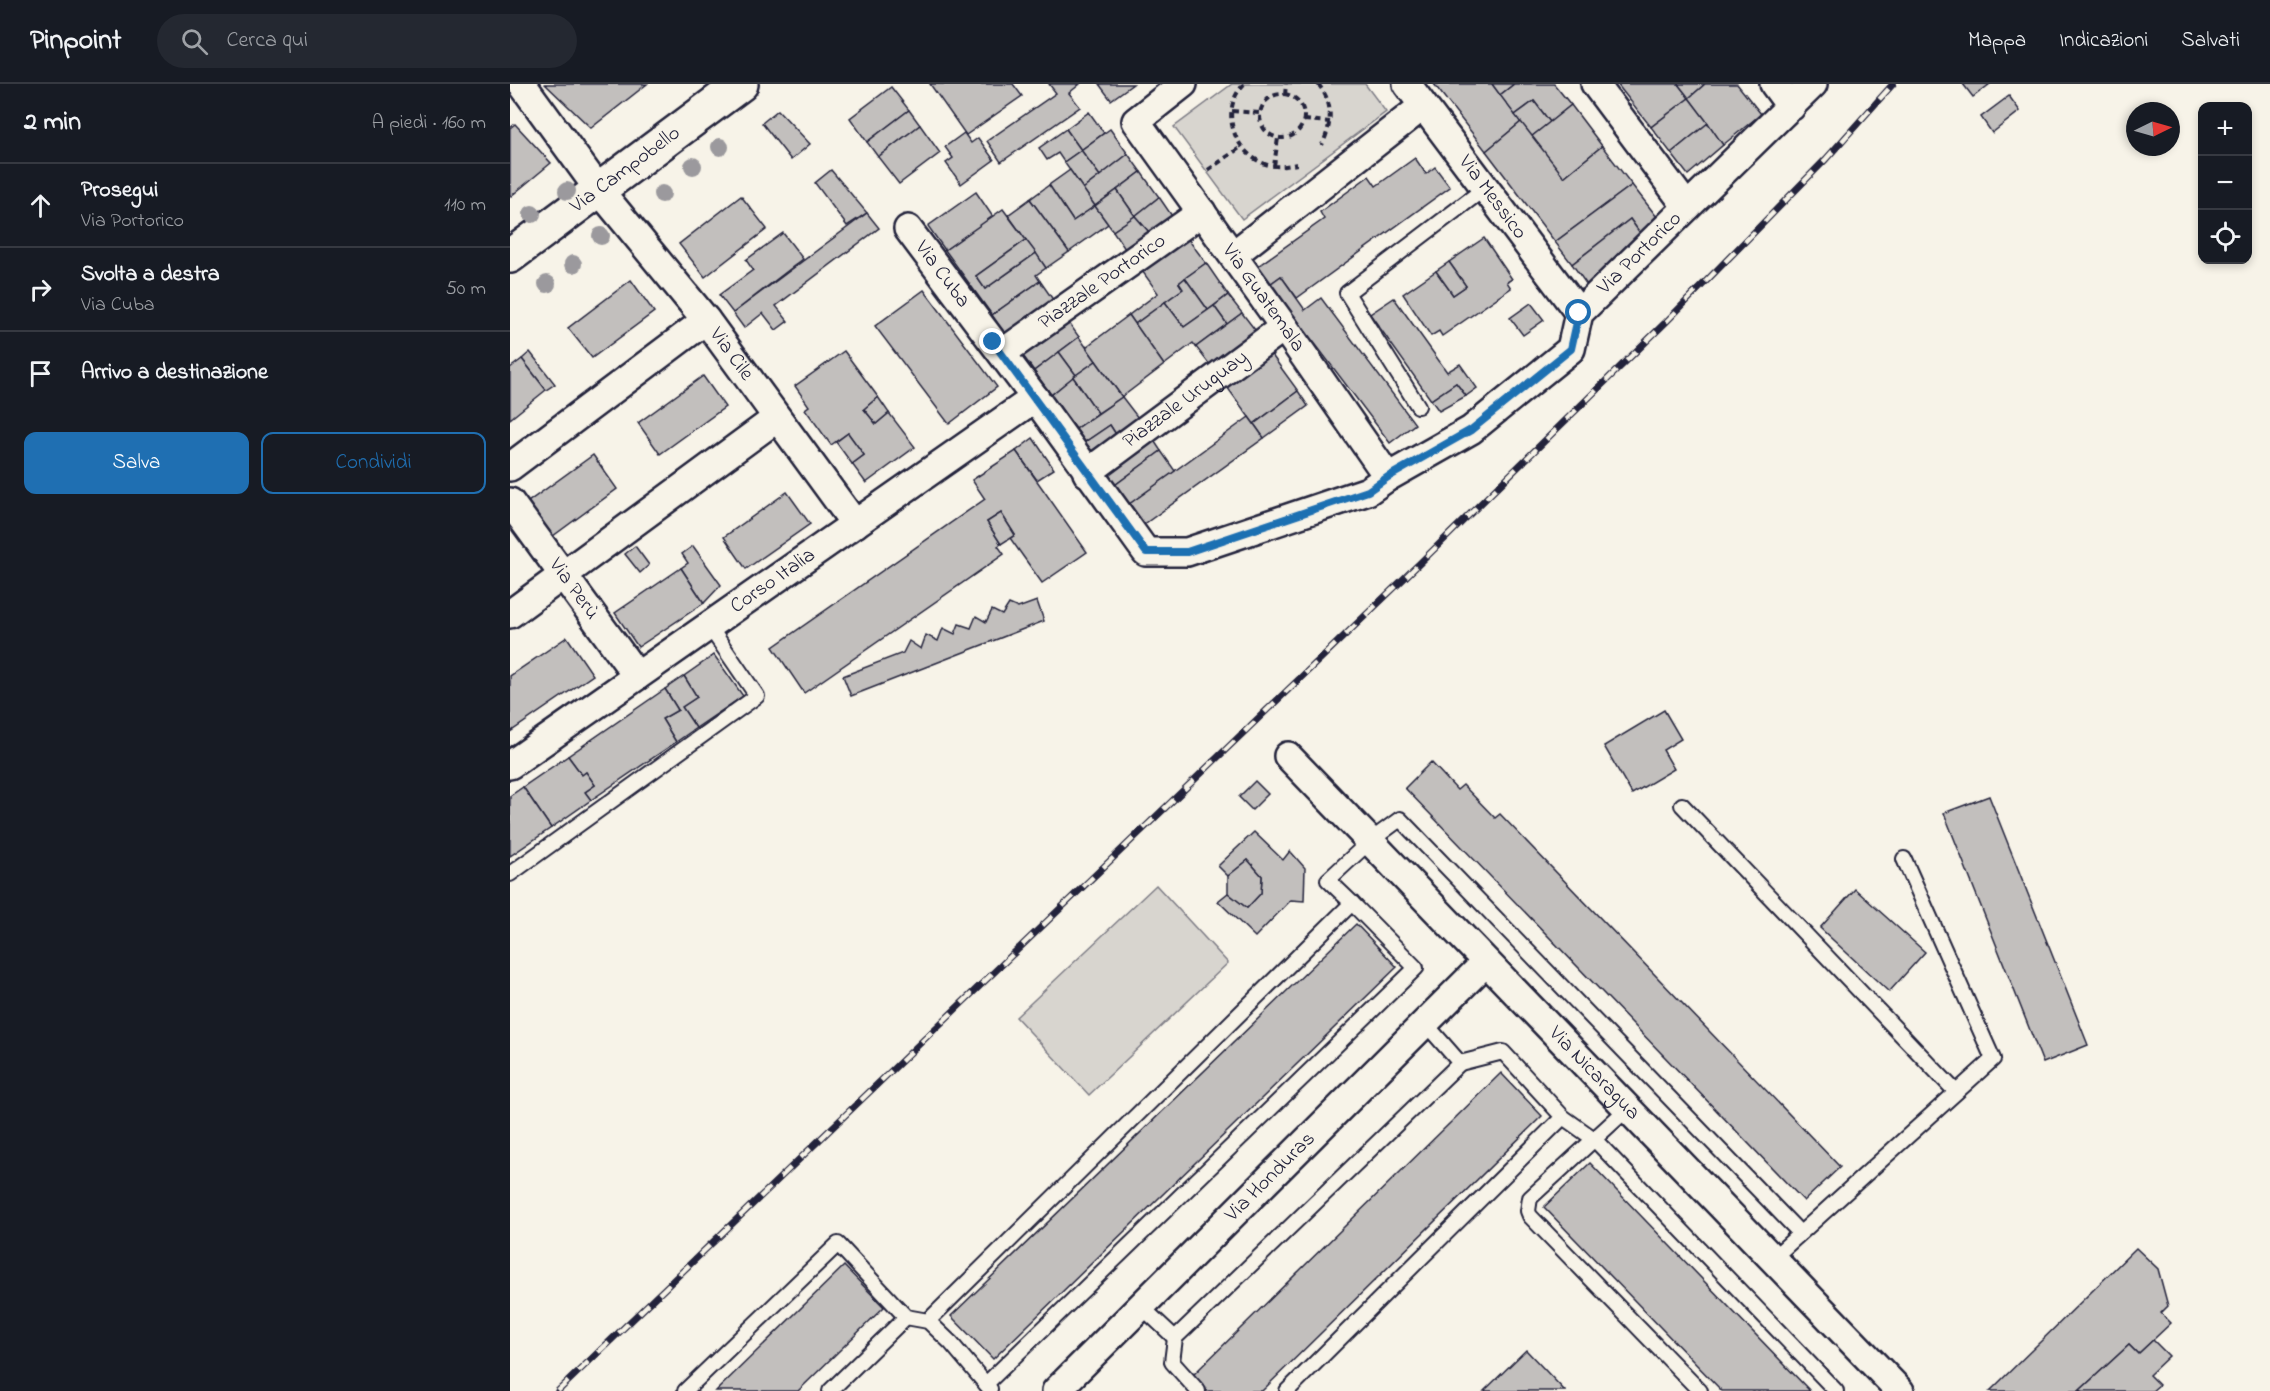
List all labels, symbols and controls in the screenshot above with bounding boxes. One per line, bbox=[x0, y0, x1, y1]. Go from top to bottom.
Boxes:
search box bbox=[157, 14, 577, 68]
text: Pinpoint bbox=[30, 21, 121, 62]
icon: search bbox=[178, 25, 211, 58]
text: Cerca qui bbox=[226, 25, 308, 57]
text: Mappa bbox=[1968, 26, 2026, 56]
text: Indicazioni bbox=[2059, 26, 2148, 56]
text: Salvati bbox=[2181, 26, 2240, 56]
north arrow bbox=[2126, 102, 2180, 156]
map controls bbox=[2198, 102, 2252, 264]
button: + bbox=[2198, 102, 2252, 156]
text: 2 min bbox=[24, 104, 81, 142]
text: A piedi · 160 m bbox=[372, 109, 486, 138]
street label: Via Campobello bbox=[563, 119, 687, 222]
street label: Via Messico bbox=[1450, 148, 1534, 246]
button: − bbox=[2198, 156, 2252, 210]
text: Prosegui bbox=[81, 175, 158, 207]
icon: ahead bbox=[24, 189, 57, 222]
text: 110 m bbox=[444, 191, 486, 220]
street label: Via Portorico bbox=[1590, 205, 1689, 303]
text: Via Portorico bbox=[81, 207, 184, 236]
button: locate bbox=[2198, 210, 2252, 264]
street label: Piazzale Portorico bbox=[1033, 227, 1173, 338]
street label: Via Cuba bbox=[906, 234, 977, 314]
street label: Via Guatemala bbox=[1214, 237, 1312, 358]
text: Svolta a destra bbox=[81, 259, 220, 291]
icon: right bbox=[24, 273, 57, 306]
text: 50 m bbox=[445, 275, 486, 304]
text: Via Cuba bbox=[81, 291, 155, 320]
route start bbox=[1565, 299, 1591, 325]
street label: Via Cile bbox=[701, 321, 761, 388]
route end bbox=[979, 328, 1005, 354]
street label: Piazzale Uruguay bbox=[1117, 343, 1256, 456]
icon: arrive bbox=[24, 357, 57, 390]
text: Arrivo a destinazione bbox=[81, 357, 268, 389]
button: Salva bbox=[24, 432, 249, 494]
button: Condividi bbox=[261, 432, 486, 494]
street label: Corso Italia bbox=[724, 541, 822, 621]
street label: Via Perù bbox=[540, 551, 606, 626]
street label: Via Nicaragua bbox=[1541, 1019, 1647, 1127]
street label: Via Honduras bbox=[1218, 1125, 1323, 1230]

